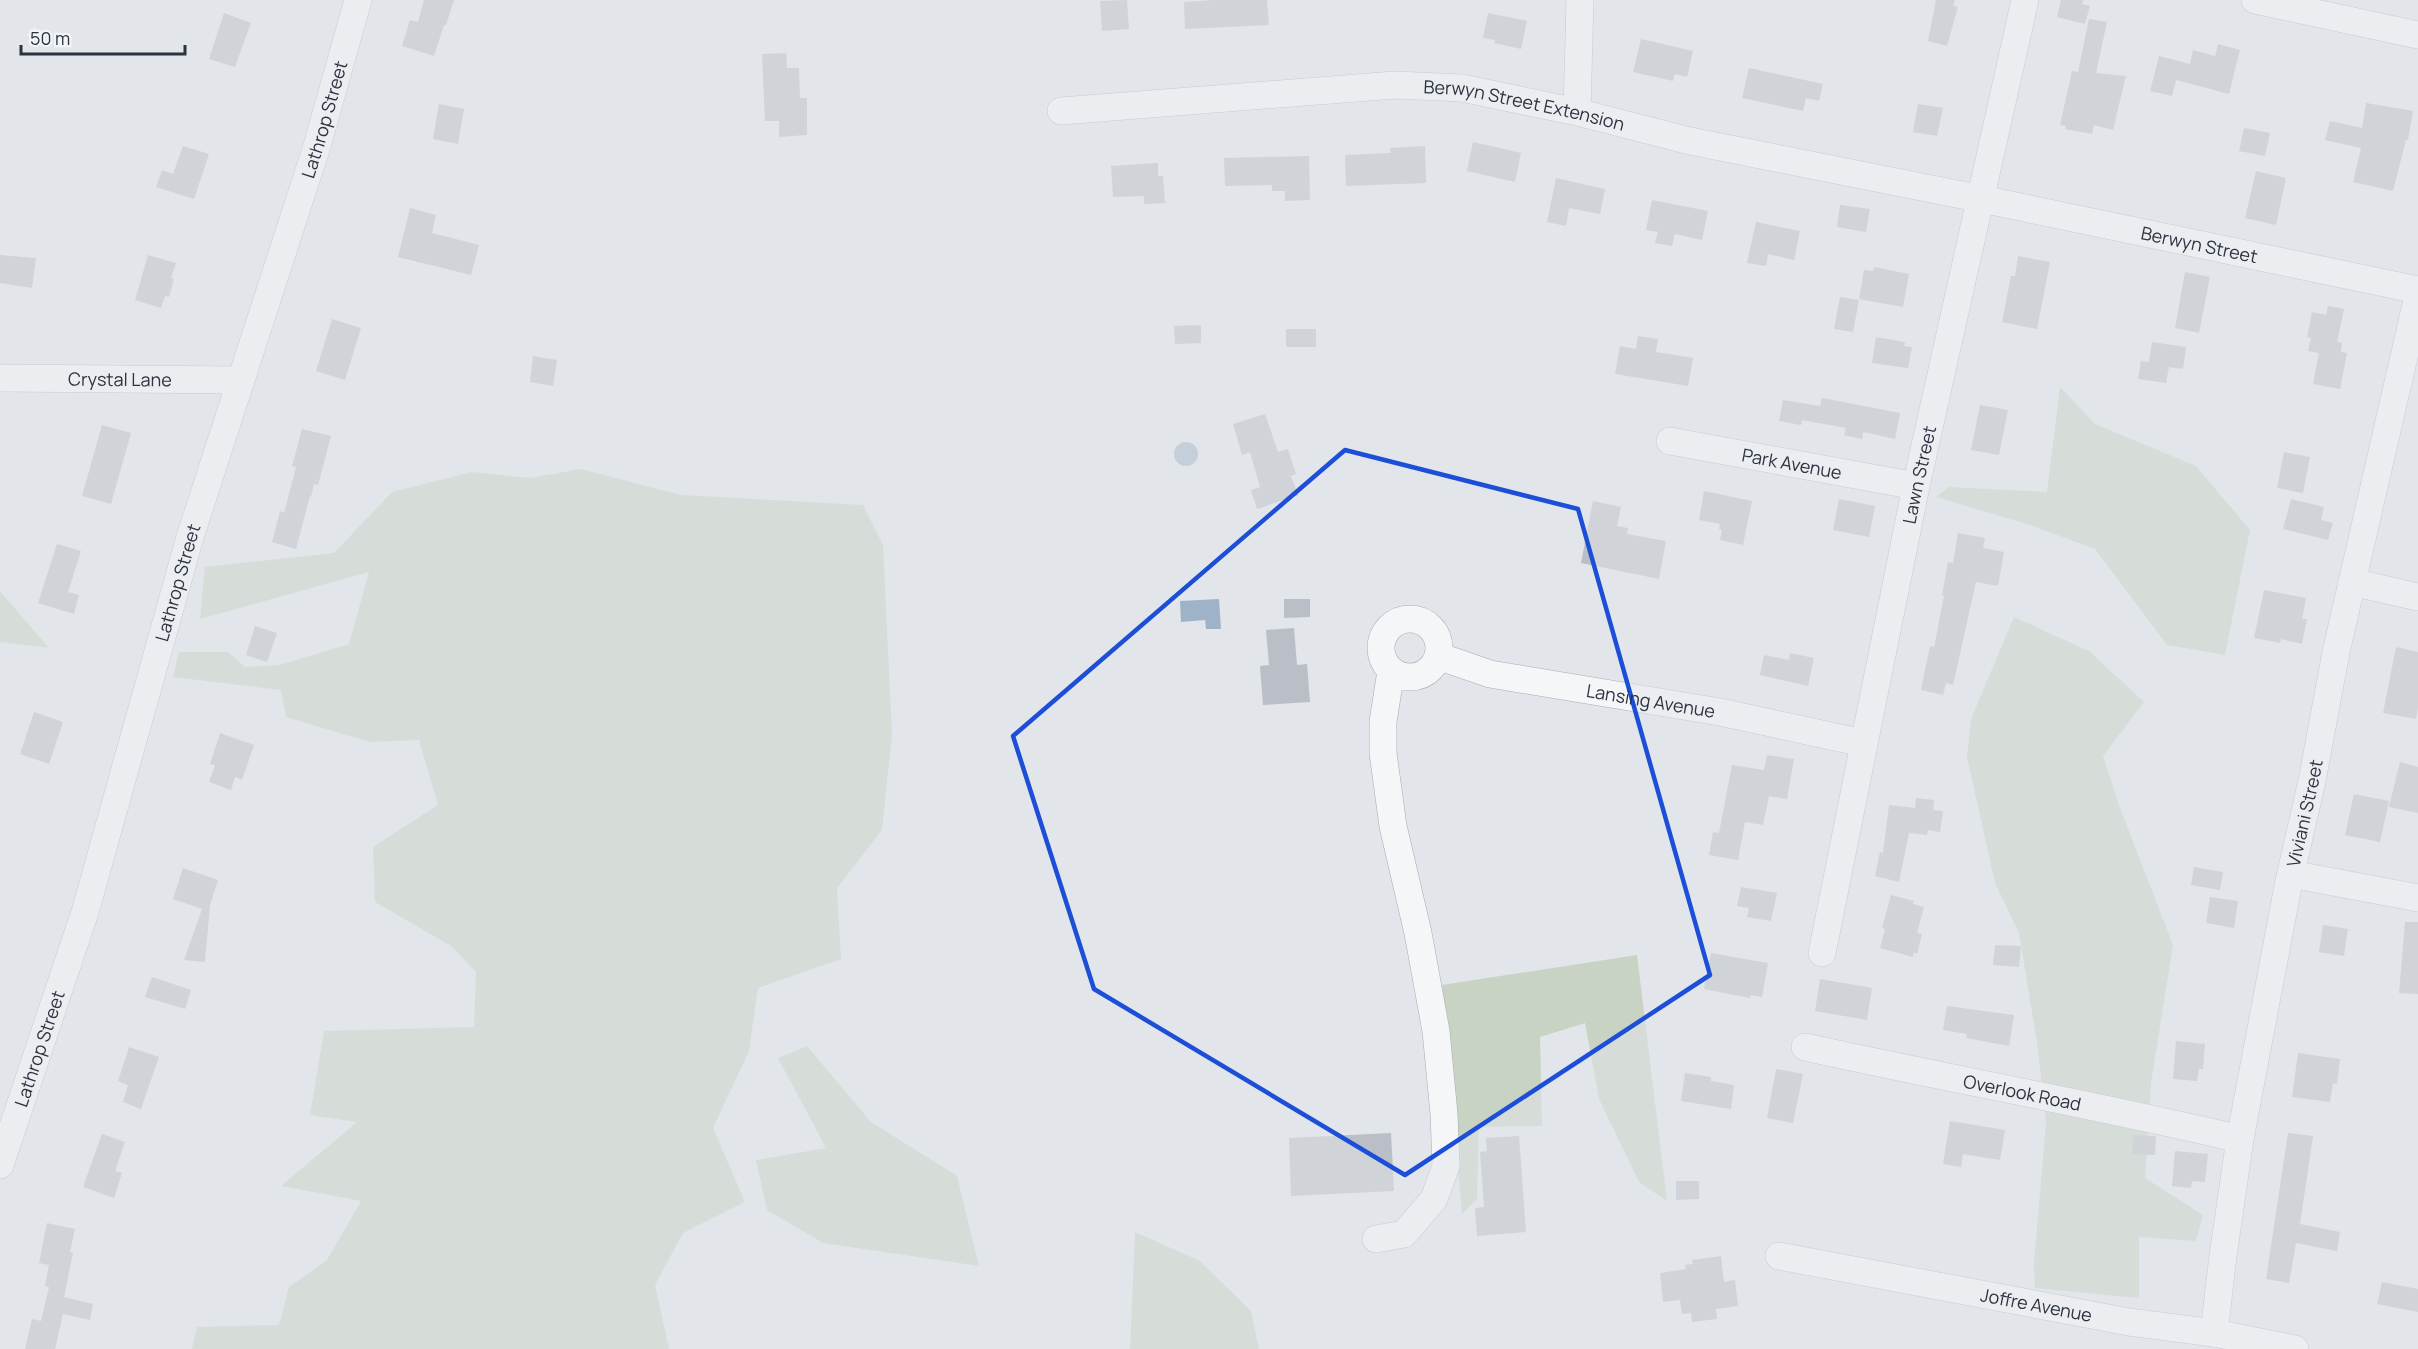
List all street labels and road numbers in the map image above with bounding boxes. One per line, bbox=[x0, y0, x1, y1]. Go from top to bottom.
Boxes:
street label: Lathrop Street bbox=[295, 58, 352, 181]
street label: Berwyn Street Extension bbox=[1423, 74, 1627, 136]
street label: Berwyn Street bbox=[2139, 221, 2260, 268]
street label: Crystal Lane bbox=[68, 367, 172, 391]
street label: Lawn Street bbox=[1897, 423, 1941, 526]
street label: Park Avenue bbox=[1740, 442, 1844, 484]
street label: Lathrop Street bbox=[149, 521, 206, 644]
street label: Lansing Avenue bbox=[1585, 678, 1717, 723]
street label: Viviani Street bbox=[2281, 757, 2328, 869]
street label: Lathrop Street bbox=[8, 987, 70, 1110]
street label: Overlook Road bbox=[1961, 1069, 2083, 1116]
street label: Joffre Avenue bbox=[1979, 1282, 2094, 1327]

